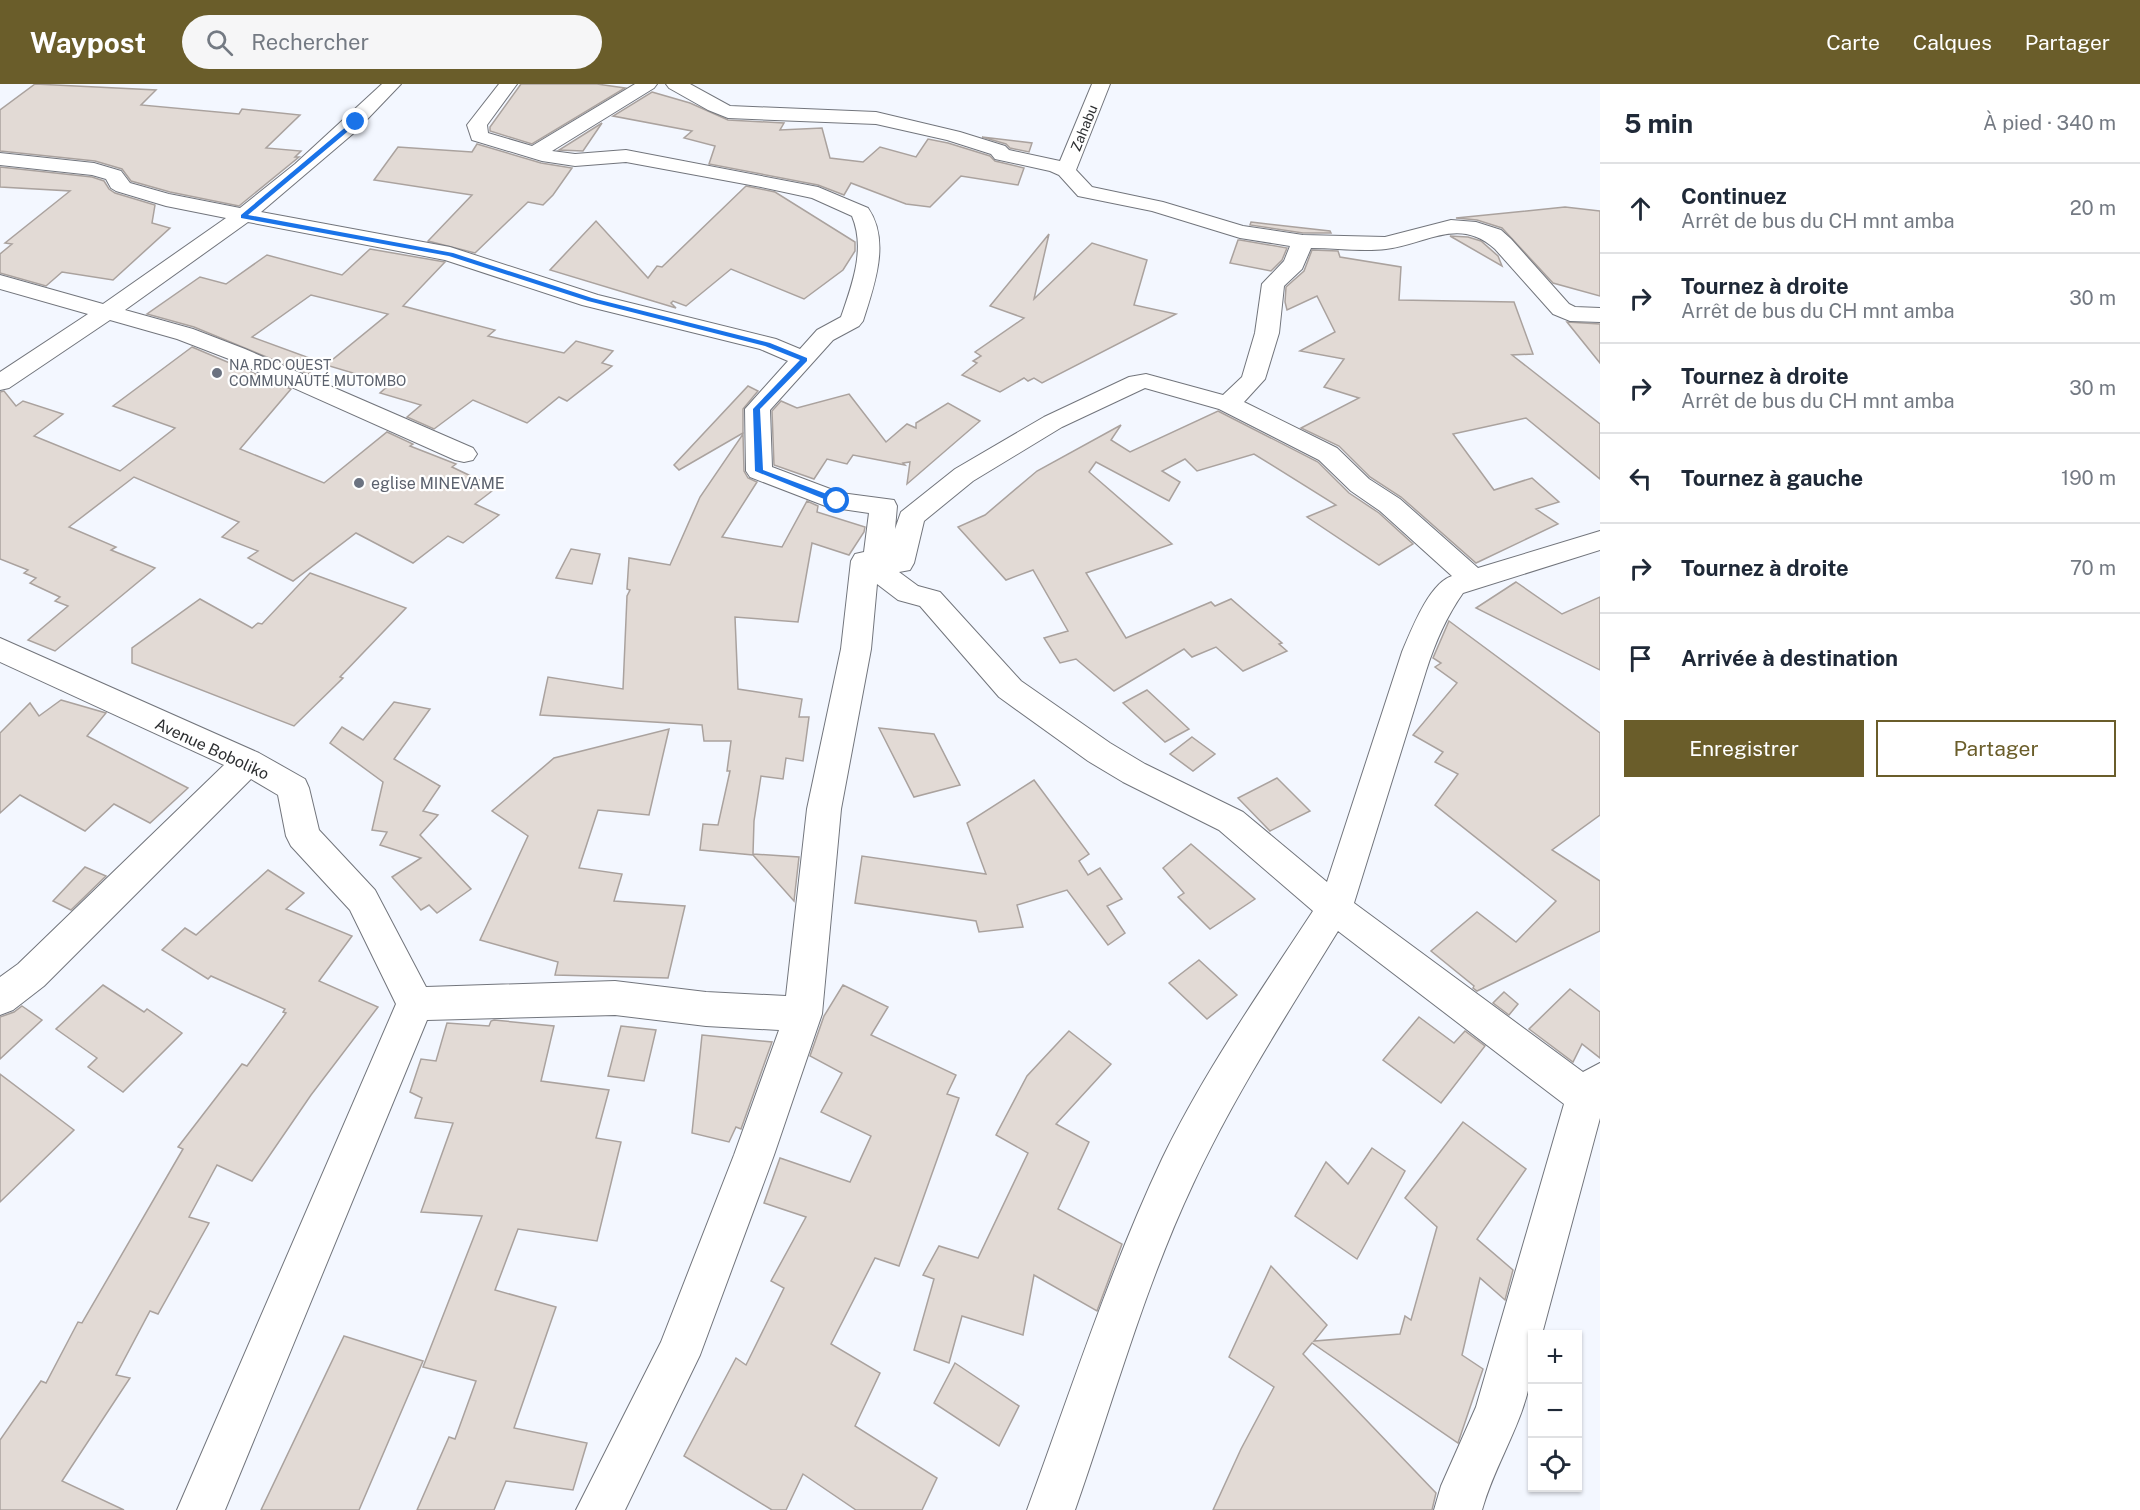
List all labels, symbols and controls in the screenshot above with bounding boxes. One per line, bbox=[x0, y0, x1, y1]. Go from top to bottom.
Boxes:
search box bbox=[182, 15, 602, 69]
text: Waypost bbox=[30, 26, 146, 59]
icon: search bbox=[203, 26, 236, 59]
text: Rechercher bbox=[251, 29, 369, 55]
text: Carte bbox=[1826, 30, 1880, 55]
text: Calques bbox=[1913, 30, 1992, 55]
text: Partager bbox=[2025, 30, 2110, 55]
street label: Zahabu bbox=[1067, 102, 1101, 154]
route end bbox=[342, 108, 368, 134]
text: 5 min bbox=[1624, 108, 1693, 139]
text: À pied · 340 m bbox=[1983, 111, 2116, 135]
text: Continuez bbox=[1681, 183, 1787, 209]
icon: ahead bbox=[1624, 192, 1657, 225]
text: 20 m bbox=[2070, 196, 2116, 220]
text: Arrêt de bus du CH mnt amba bbox=[1681, 209, 1955, 233]
text: Tournez à droite bbox=[1681, 273, 1849, 299]
icon: right bbox=[1624, 282, 1657, 315]
text: 30 m bbox=[2069, 286, 2116, 310]
text: Arrêt de bus du CH mnt amba bbox=[1681, 299, 1955, 323]
place label: NA RDC OUEST COMMUNAUTÉ MUTOMBO bbox=[229, 357, 406, 389]
text: Tournez à droite bbox=[1681, 363, 1849, 389]
marker: NA RDC OUEST COMMUNAUTÉ MUTOMBO bbox=[210, 366, 224, 380]
icon: right bbox=[1624, 372, 1657, 405]
text: 30 m bbox=[2069, 376, 2116, 400]
text: Arrêt de bus du CH mnt amba bbox=[1681, 389, 1955, 413]
icon: left bbox=[1624, 462, 1657, 495]
text: Tournez à gauche bbox=[1681, 465, 1863, 491]
text: 190 m bbox=[2061, 466, 2116, 490]
place label: eglise MINEVAME bbox=[371, 474, 505, 493]
marker: eglise MINEVAME bbox=[352, 476, 366, 490]
route start bbox=[823, 487, 849, 513]
icon: right bbox=[1624, 552, 1657, 585]
text: Tournez à droite bbox=[1681, 555, 1849, 581]
text: 70 m bbox=[2070, 556, 2116, 580]
icon: arrive bbox=[1624, 642, 1657, 675]
text: Arrivée à destination bbox=[1681, 645, 1898, 671]
street label: Avenue Boboliko bbox=[152, 714, 272, 784]
button: Enregistrer bbox=[1624, 720, 1864, 777]
button: Partager bbox=[1876, 720, 2116, 777]
map controls bbox=[1528, 1330, 1582, 1492]
button: + bbox=[1528, 1330, 1582, 1384]
button: − bbox=[1528, 1384, 1582, 1438]
button: locate bbox=[1528, 1438, 1582, 1492]

